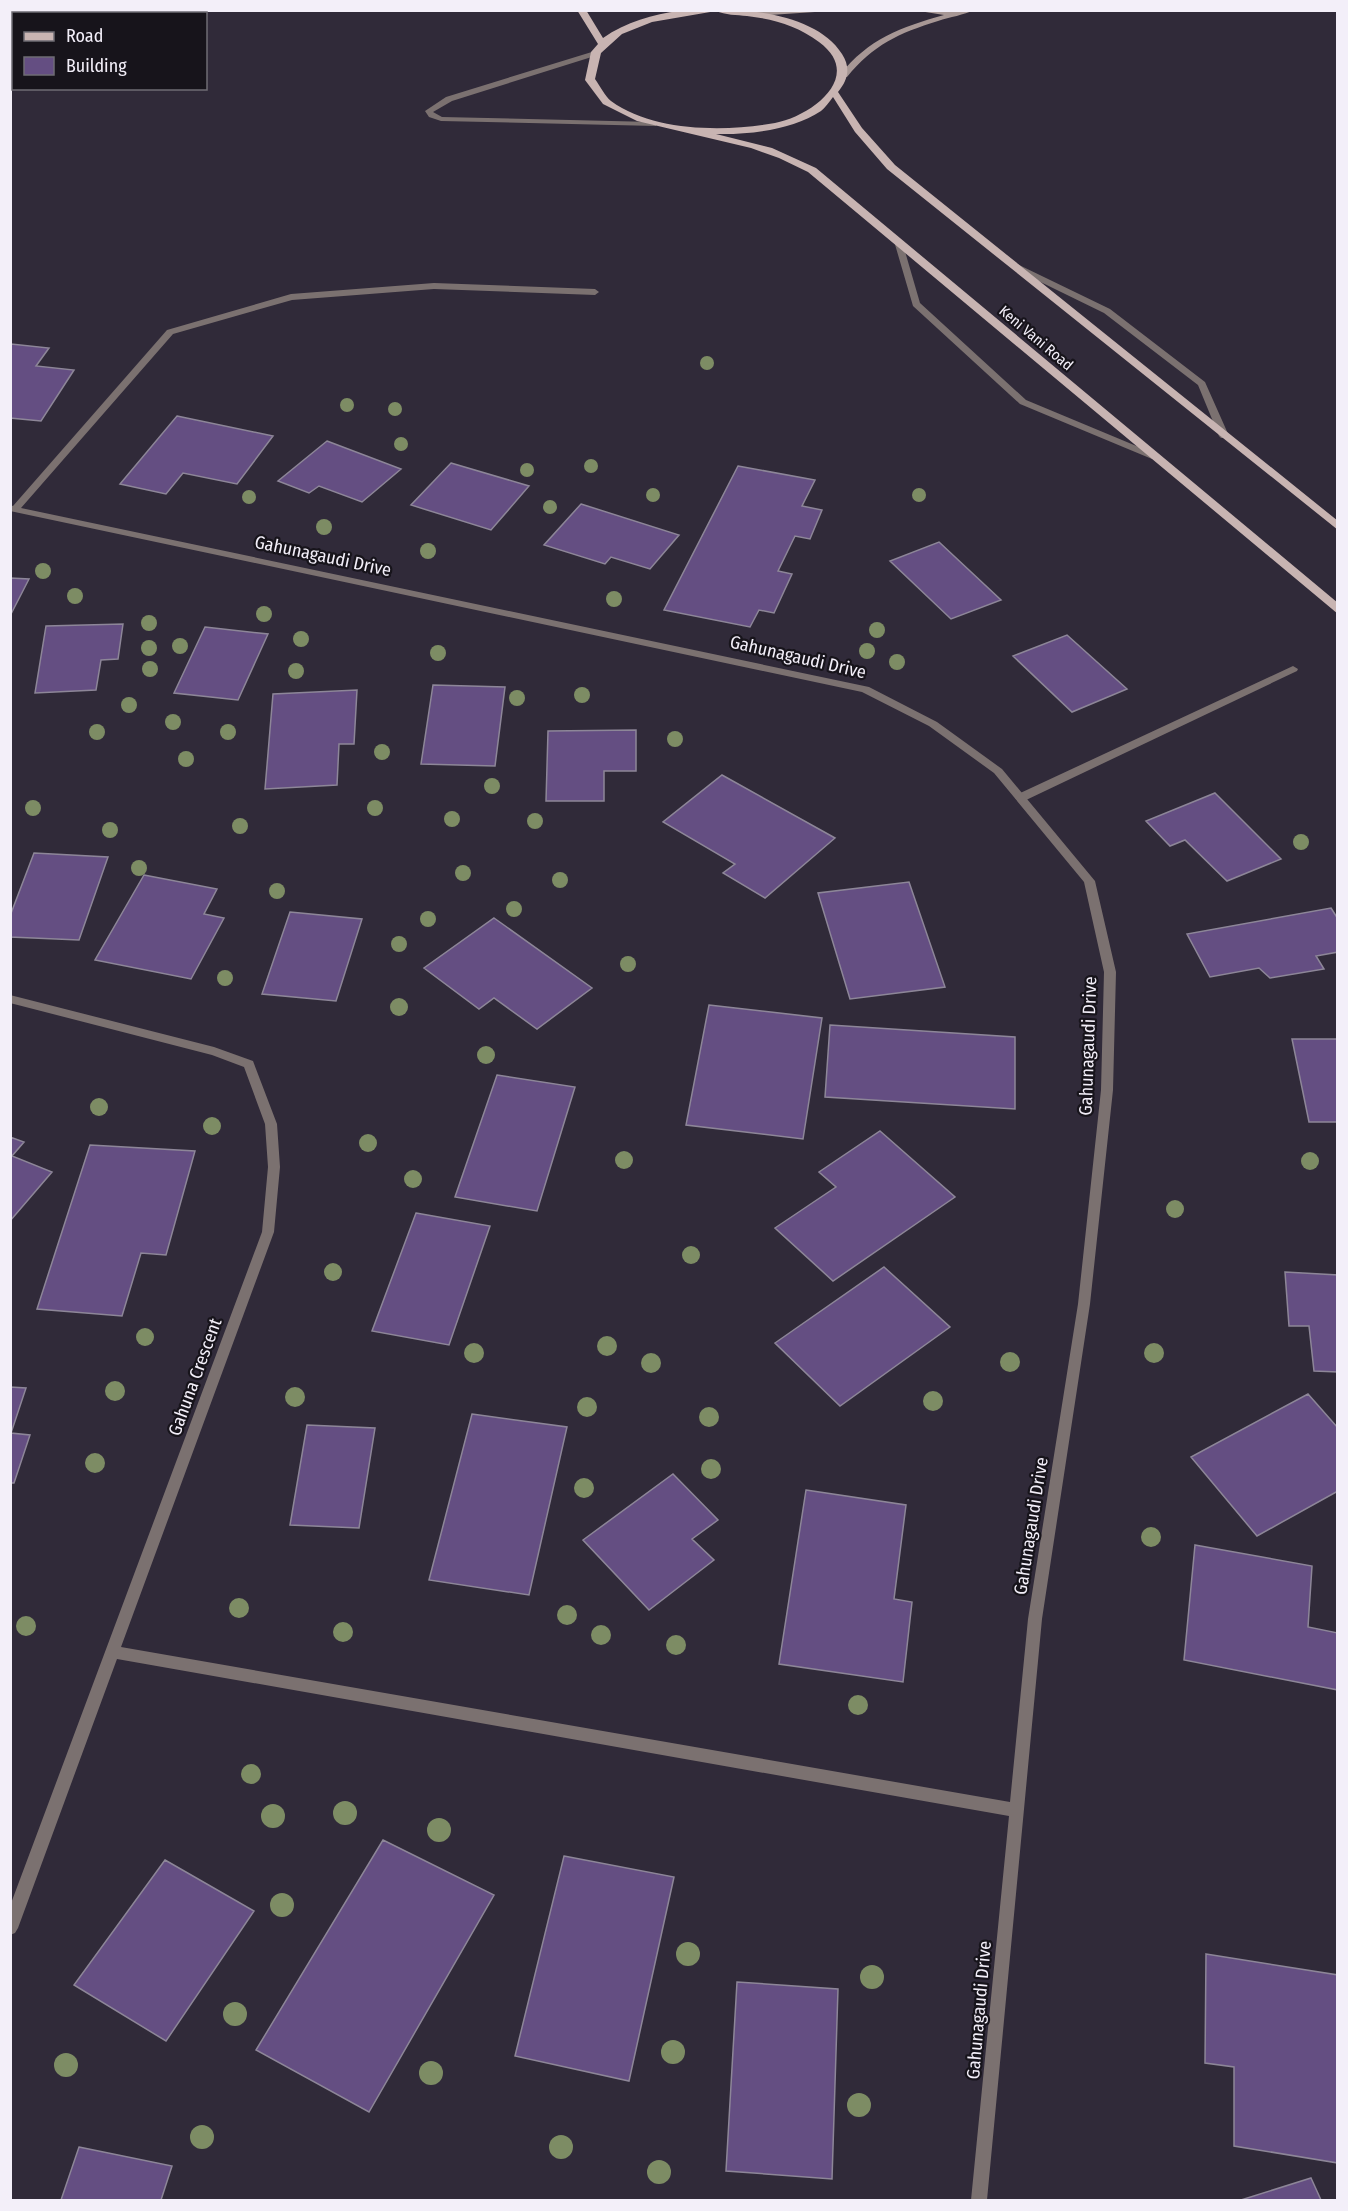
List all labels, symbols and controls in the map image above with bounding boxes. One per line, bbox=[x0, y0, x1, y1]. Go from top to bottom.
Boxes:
legend bbox=[12, 12, 207, 90]
text: Road bbox=[66, 25, 103, 47]
text: Building bbox=[66, 55, 127, 77]
street label: Keni Vani Road bbox=[995, 302, 1077, 374]
street label: Gahunagaudi Drive bbox=[253, 531, 393, 581]
street label: Gahunagaudi Drive bbox=[728, 631, 868, 683]
street label: Gahunagaudi Drive bbox=[1075, 976, 1101, 1116]
street label: Gahuna Crescent bbox=[164, 1315, 226, 1439]
street label: Gahunagaudi Drive bbox=[1009, 1456, 1053, 1596]
street label: Gahunagaudi Drive bbox=[962, 1940, 996, 2080]

